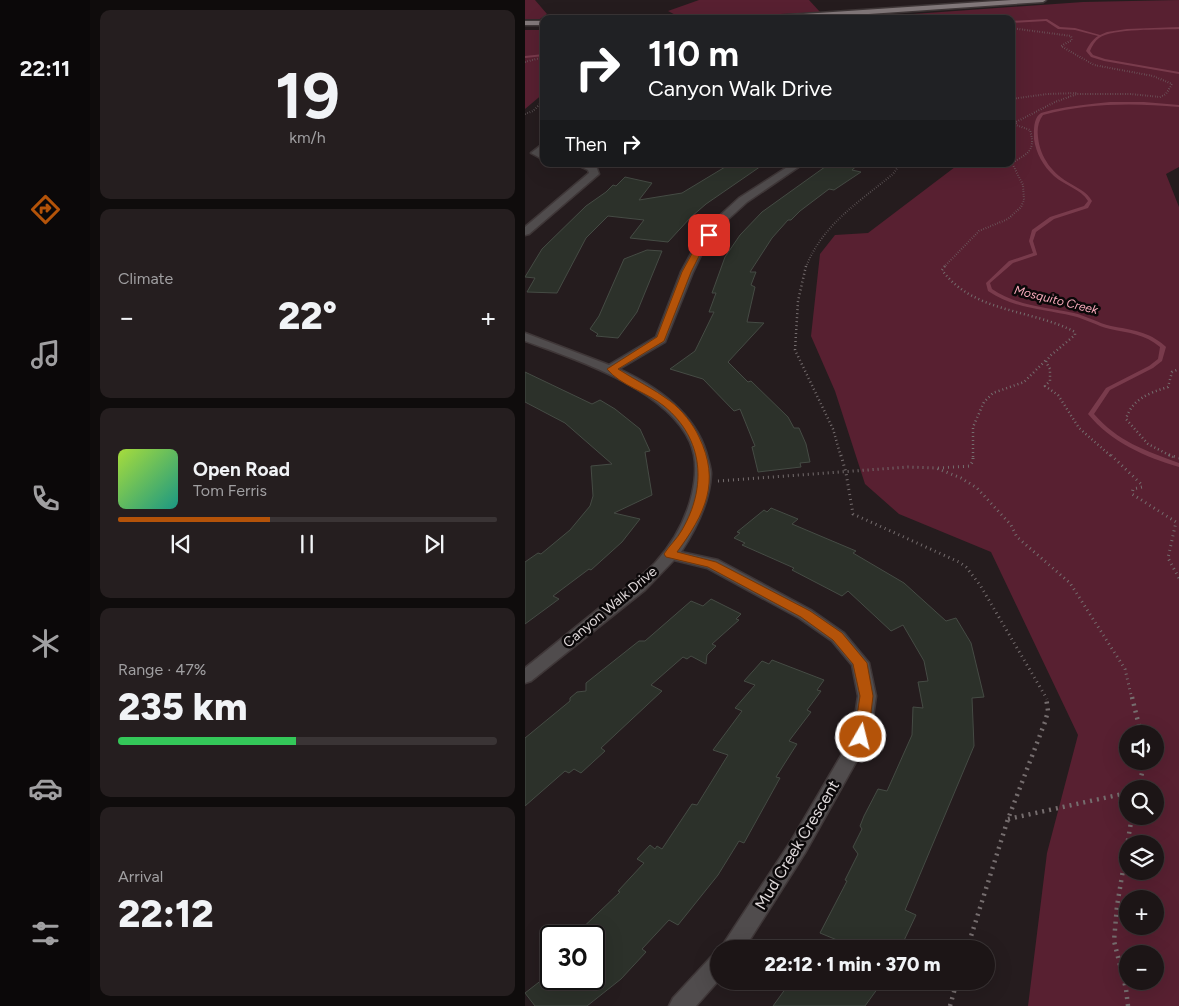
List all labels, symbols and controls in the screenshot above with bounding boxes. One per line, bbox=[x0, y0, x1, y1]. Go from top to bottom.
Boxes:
text: 110 m bbox=[648, 33, 739, 75]
icon: right bbox=[565, 35, 630, 100]
text: 22:11 bbox=[20, 55, 70, 82]
text: 19 bbox=[275, 56, 340, 134]
text: Canyon Walk Drive bbox=[648, 75, 832, 102]
text: km/h bbox=[289, 128, 326, 147]
icon: right bbox=[617, 130, 645, 158]
text: Then bbox=[565, 133, 607, 156]
icon: directions bbox=[28, 192, 63, 227]
pin bbox=[688, 214, 730, 256]
icon: arrive bbox=[695, 221, 723, 249]
text: Climate bbox=[118, 269, 173, 288]
water label: Mosquito Creek bbox=[1013, 283, 1100, 317]
text: 22° bbox=[278, 293, 337, 339]
text: − bbox=[118, 300, 135, 334]
text: + bbox=[480, 300, 497, 334]
icon: music bbox=[28, 337, 63, 372]
text: Open Road bbox=[193, 458, 290, 481]
icon: phone bbox=[28, 481, 63, 516]
text: Tom Ferris bbox=[193, 481, 267, 500]
icon: previous bbox=[167, 530, 195, 558]
icon: pause bbox=[293, 530, 321, 558]
icon: next bbox=[420, 530, 448, 558]
street label: Canyon Walk Drive bbox=[560, 563, 661, 651]
icon: climate bbox=[28, 626, 63, 661]
text: Range · 47% bbox=[118, 660, 206, 679]
text: 235 km bbox=[118, 684, 248, 730]
position arrow bbox=[834, 710, 886, 762]
map controls bbox=[1119, 725, 1164, 990]
button: sound bbox=[1119, 725, 1164, 770]
icon: car bbox=[28, 771, 63, 806]
street label: Mud Creek Crescent bbox=[751, 777, 843, 913]
button: search bbox=[1119, 780, 1164, 825]
button: layers bbox=[1119, 835, 1164, 880]
text: Arrival bbox=[118, 867, 163, 886]
button: + bbox=[1119, 890, 1164, 935]
text: 22:12 bbox=[118, 891, 214, 937]
icon: filters bbox=[28, 916, 63, 951]
speed limit sign: 30 bbox=[540, 925, 605, 990]
button: − bbox=[1119, 945, 1164, 990]
text: 22:12 · 1 min · 370 m bbox=[765, 953, 940, 976]

